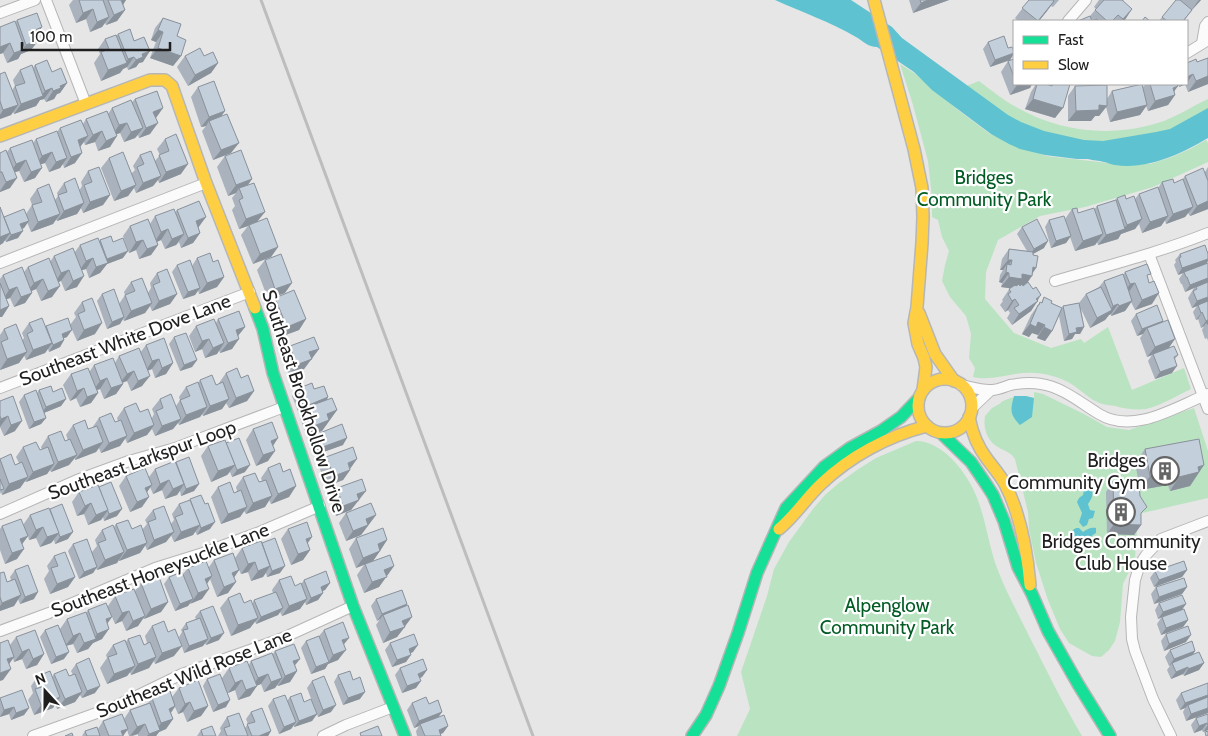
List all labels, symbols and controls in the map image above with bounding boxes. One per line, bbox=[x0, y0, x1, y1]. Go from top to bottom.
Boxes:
scale bar bbox=[22, 20, 170, 52]
legend bbox=[1013, 20, 1188, 85]
text: 100 m bbox=[30, 28, 72, 46]
text: Fast bbox=[1058, 31, 1083, 49]
text: Slow bbox=[1058, 56, 1089, 74]
park label: Bridges Community Park bbox=[917, 166, 1052, 211]
street label: Southeast Brookhollow Drive bbox=[257, 287, 351, 515]
street label: Southeast White Dove Lane bbox=[16, 289, 234, 391]
street label: Southeast Larkspur Loop bbox=[45, 415, 239, 505]
place label: Bridges Community Gym bbox=[1007, 449, 1146, 494]
building icon: Bridges Community Gym bbox=[1150, 456, 1180, 486]
building icon: Bridges Community Club House bbox=[1106, 497, 1136, 527]
street label: Southeast Honeysuckle Lane bbox=[48, 518, 272, 622]
place label: Bridges Community Club House bbox=[1042, 530, 1201, 575]
park label: Alpenglow Community Park bbox=[820, 594, 955, 639]
street label: Southeast Wild Rose Lane bbox=[93, 623, 295, 723]
north arrow bbox=[20, 666, 70, 716]
text: N bbox=[32, 669, 48, 689]

